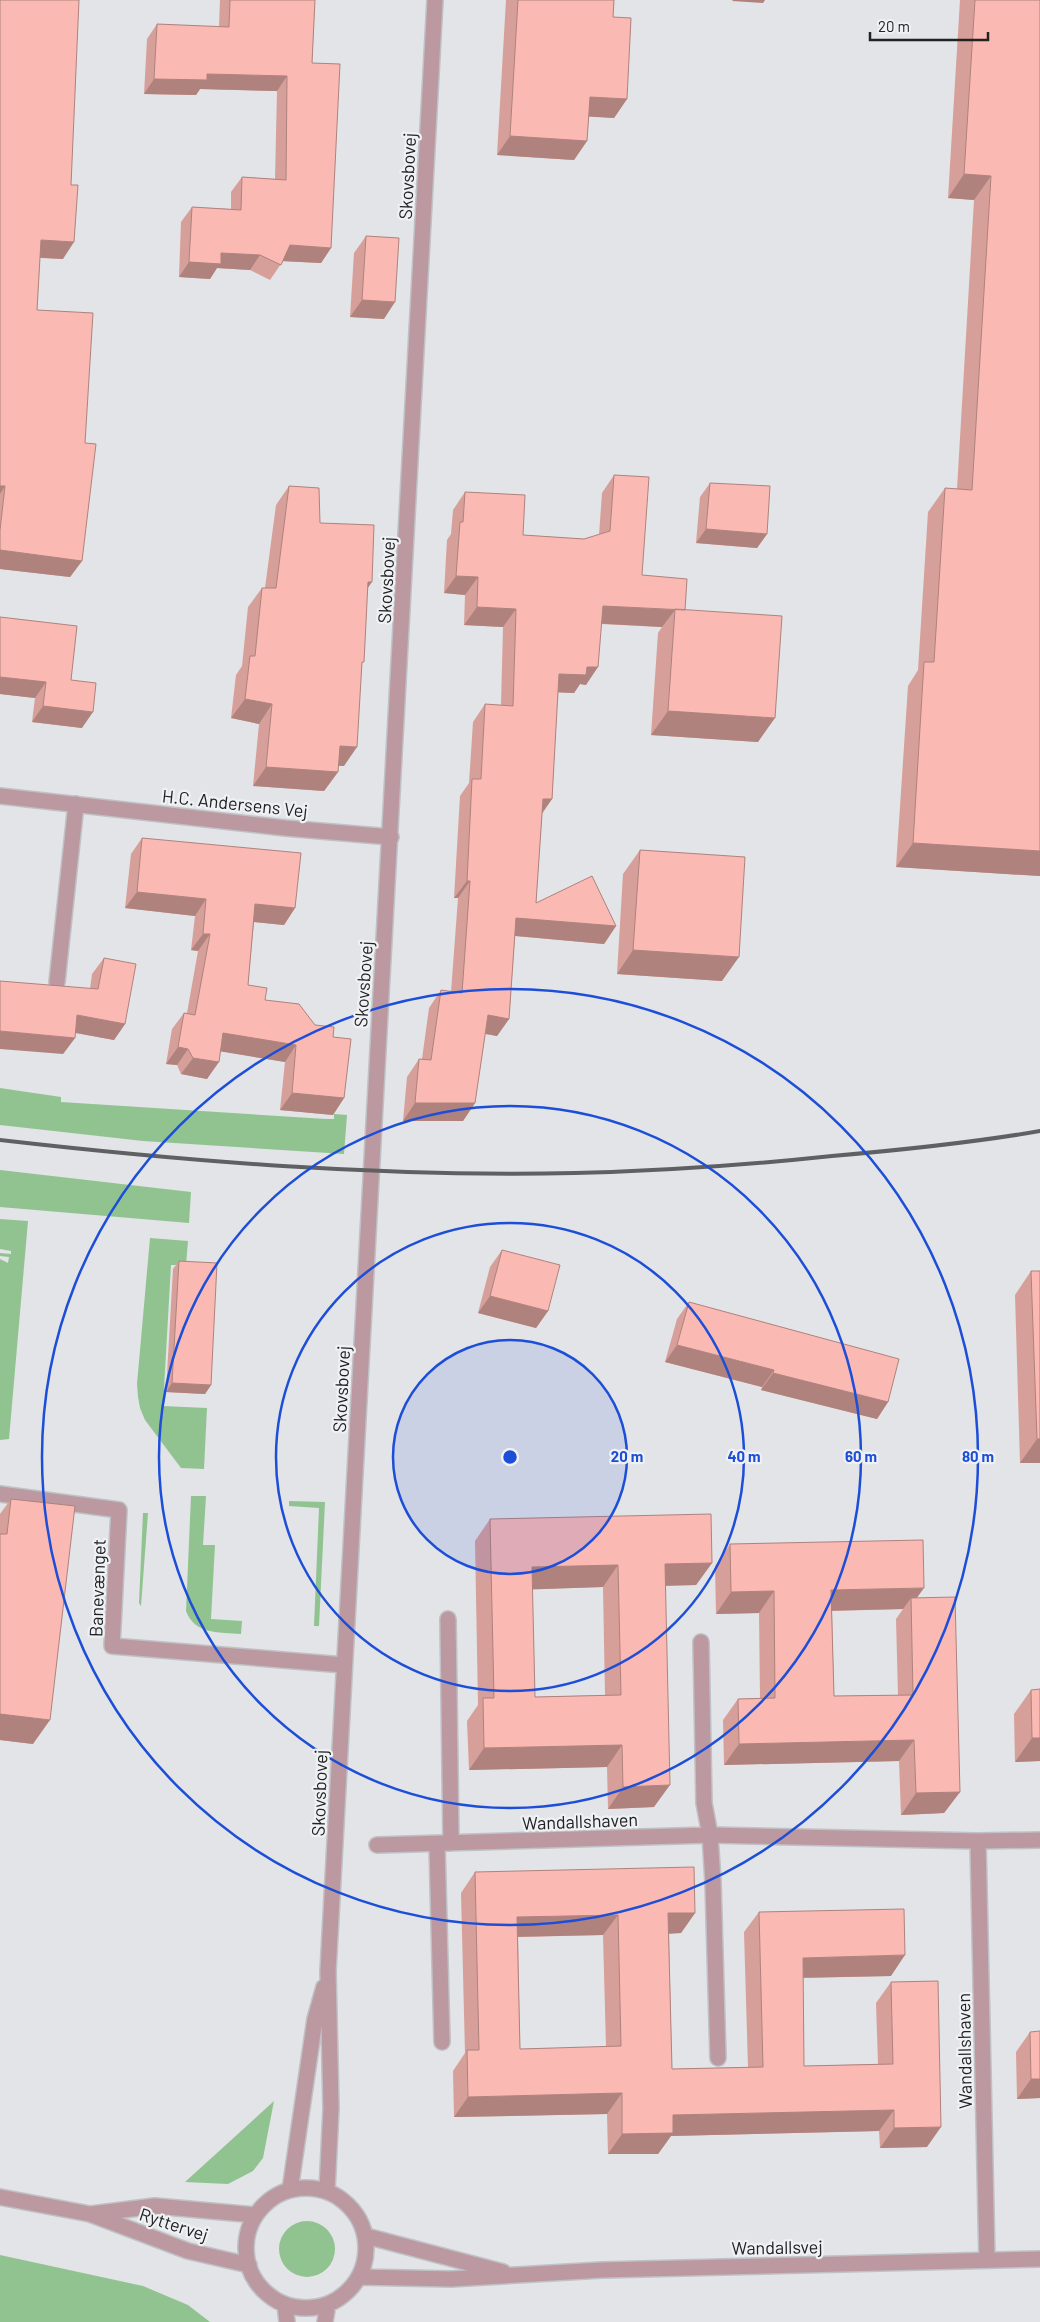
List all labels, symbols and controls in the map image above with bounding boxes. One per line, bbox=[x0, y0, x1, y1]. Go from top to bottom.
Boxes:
scale bar bbox=[870, 10, 988, 42]
text: 20 m bbox=[878, 17, 910, 35]
street label: Skovsbovej bbox=[394, 132, 420, 220]
street label: Skovsbovej bbox=[373, 536, 399, 624]
street label: H.C. Andersens Vej bbox=[161, 784, 309, 822]
street label: Skovsbovej bbox=[349, 940, 377, 1028]
street label: Skovsbovej bbox=[328, 1345, 354, 1433]
text: 20 m bbox=[611, 1447, 643, 1465]
text: 40 m bbox=[727, 1447, 761, 1465]
text: 60 m bbox=[845, 1447, 877, 1465]
text: 80 m bbox=[962, 1447, 994, 1465]
centre of rings bbox=[501, 1448, 519, 1466]
street label: Banevænget bbox=[84, 1539, 110, 1637]
street label: Skovsbovej bbox=[306, 1749, 332, 1837]
street label: Wandallshaven bbox=[522, 1808, 638, 1834]
street label: Wandallshaven bbox=[952, 1993, 976, 2109]
street label: Ryttervej bbox=[137, 2203, 211, 2245]
street label: Wandallsvej bbox=[731, 2235, 823, 2259]

